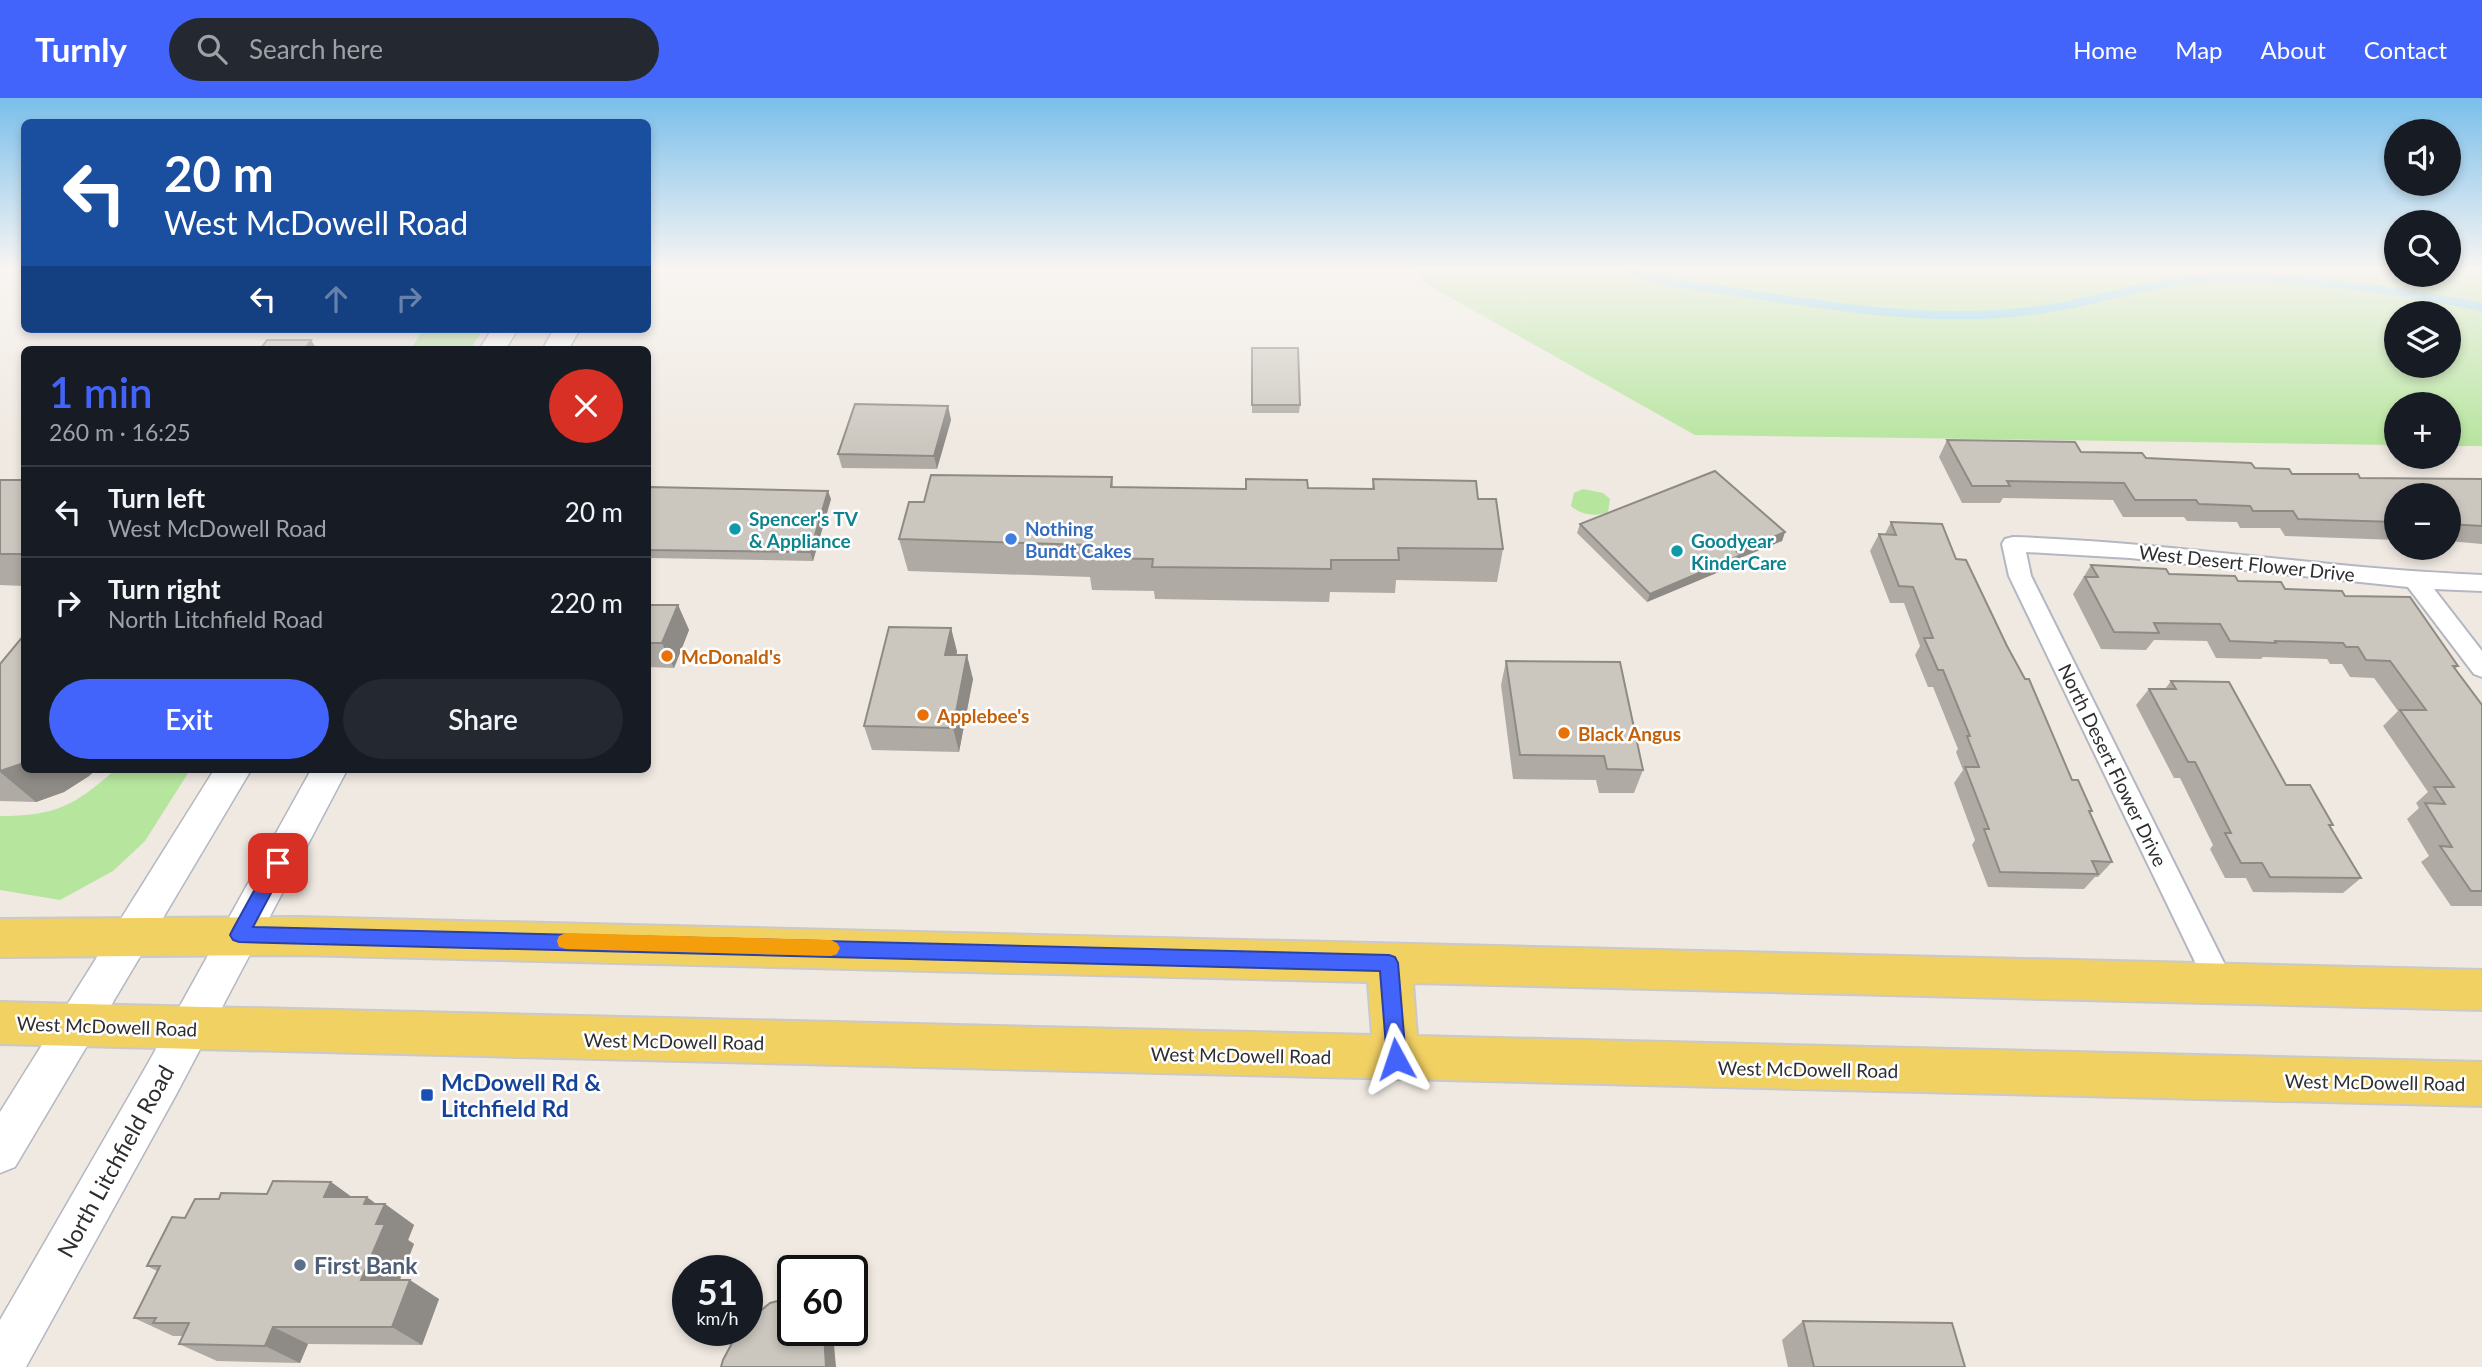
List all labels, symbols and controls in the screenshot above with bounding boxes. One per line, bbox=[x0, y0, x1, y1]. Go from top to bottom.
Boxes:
search box bbox=[169, 18, 659, 81]
text: Turnly bbox=[35, 29, 127, 69]
icon: search bbox=[193, 30, 231, 68]
text: Search here bbox=[249, 33, 383, 65]
text: Home bbox=[2073, 35, 2137, 64]
text: Map bbox=[2175, 35, 2223, 64]
text: About bbox=[2261, 35, 2326, 64]
text: Contact bbox=[2364, 35, 2447, 64]
map controls bbox=[2384, 119, 2461, 560]
button: sound bbox=[2384, 119, 2461, 196]
text: 20 m bbox=[164, 144, 274, 202]
icon: left bbox=[49, 147, 140, 238]
text: West McDowell Road bbox=[164, 203, 468, 242]
button: search bbox=[2384, 210, 2461, 287]
icon: left bbox=[244, 280, 282, 318]
icon: ahead bbox=[317, 280, 355, 318]
icon: right bbox=[390, 280, 428, 318]
button: layers bbox=[2384, 301, 2461, 378]
text: 1 min bbox=[49, 367, 153, 417]
button: close bbox=[549, 369, 623, 443]
button: + bbox=[2384, 392, 2461, 469]
text: 260 m · 16:25 bbox=[49, 418, 191, 446]
text: Turn left bbox=[108, 482, 205, 514]
button: − bbox=[2384, 483, 2461, 560]
icon: left bbox=[49, 493, 87, 531]
text: 20 m bbox=[565, 496, 623, 528]
place label: Spencer's TV & Appliance bbox=[749, 507, 859, 552]
text: West McDowell Road bbox=[108, 514, 327, 542]
place label: Nothing Bundt Cakes bbox=[1025, 517, 1132, 562]
marker: Spencer's TV & Appliance bbox=[727, 521, 743, 537]
place label: Goodyear KinderCare bbox=[1691, 529, 1787, 574]
marker: Nothing Bundt Cakes bbox=[1003, 531, 1019, 547]
street label: West Desert Flower Drive bbox=[2138, 540, 2356, 586]
marker: Goodyear KinderCare bbox=[1669, 543, 1685, 559]
text: Turn right bbox=[108, 573, 221, 605]
icon: right bbox=[49, 584, 87, 622]
text: 220 m bbox=[550, 587, 623, 619]
text: North Litchfield Road bbox=[108, 605, 323, 633]
place label: McDonald's bbox=[681, 645, 781, 668]
marker: McDonald's bbox=[659, 648, 675, 664]
street label: North Desert Flower Drive bbox=[2054, 660, 2172, 870]
button: Exit bbox=[49, 679, 329, 759]
button: Share bbox=[343, 679, 623, 759]
place label: Applebee's bbox=[936, 704, 1029, 727]
marker: Applebee's bbox=[915, 707, 931, 723]
place label: Black Angus bbox=[1578, 722, 1681, 745]
marker: Black Angus bbox=[1556, 725, 1572, 741]
pin bbox=[248, 833, 308, 893]
icon: arrive bbox=[259, 844, 297, 882]
street label: West McDowell Road bbox=[16, 1011, 198, 1041]
position arrow bbox=[1359, 1022, 1433, 1096]
street label: West McDowell Road bbox=[584, 1028, 764, 1054]
street label: West McDowell Road bbox=[1151, 1042, 1331, 1068]
street label: West McDowell Road bbox=[1718, 1056, 1898, 1082]
street label: North Litchfield Road bbox=[51, 1060, 179, 1262]
place label: McDowell Rd & Litchfield Rd bbox=[441, 1068, 601, 1122]
street label: West McDowell Road bbox=[2285, 1069, 2465, 1095]
marker: McDowell Rd & Litchfield Rd bbox=[419, 1087, 435, 1103]
place label: First Bank bbox=[314, 1251, 418, 1279]
speed limit sign: 60 bbox=[777, 1255, 868, 1346]
marker: First Bank bbox=[292, 1257, 308, 1273]
text: 51 bbox=[697, 1270, 738, 1312]
text: km/h bbox=[696, 1307, 739, 1329]

